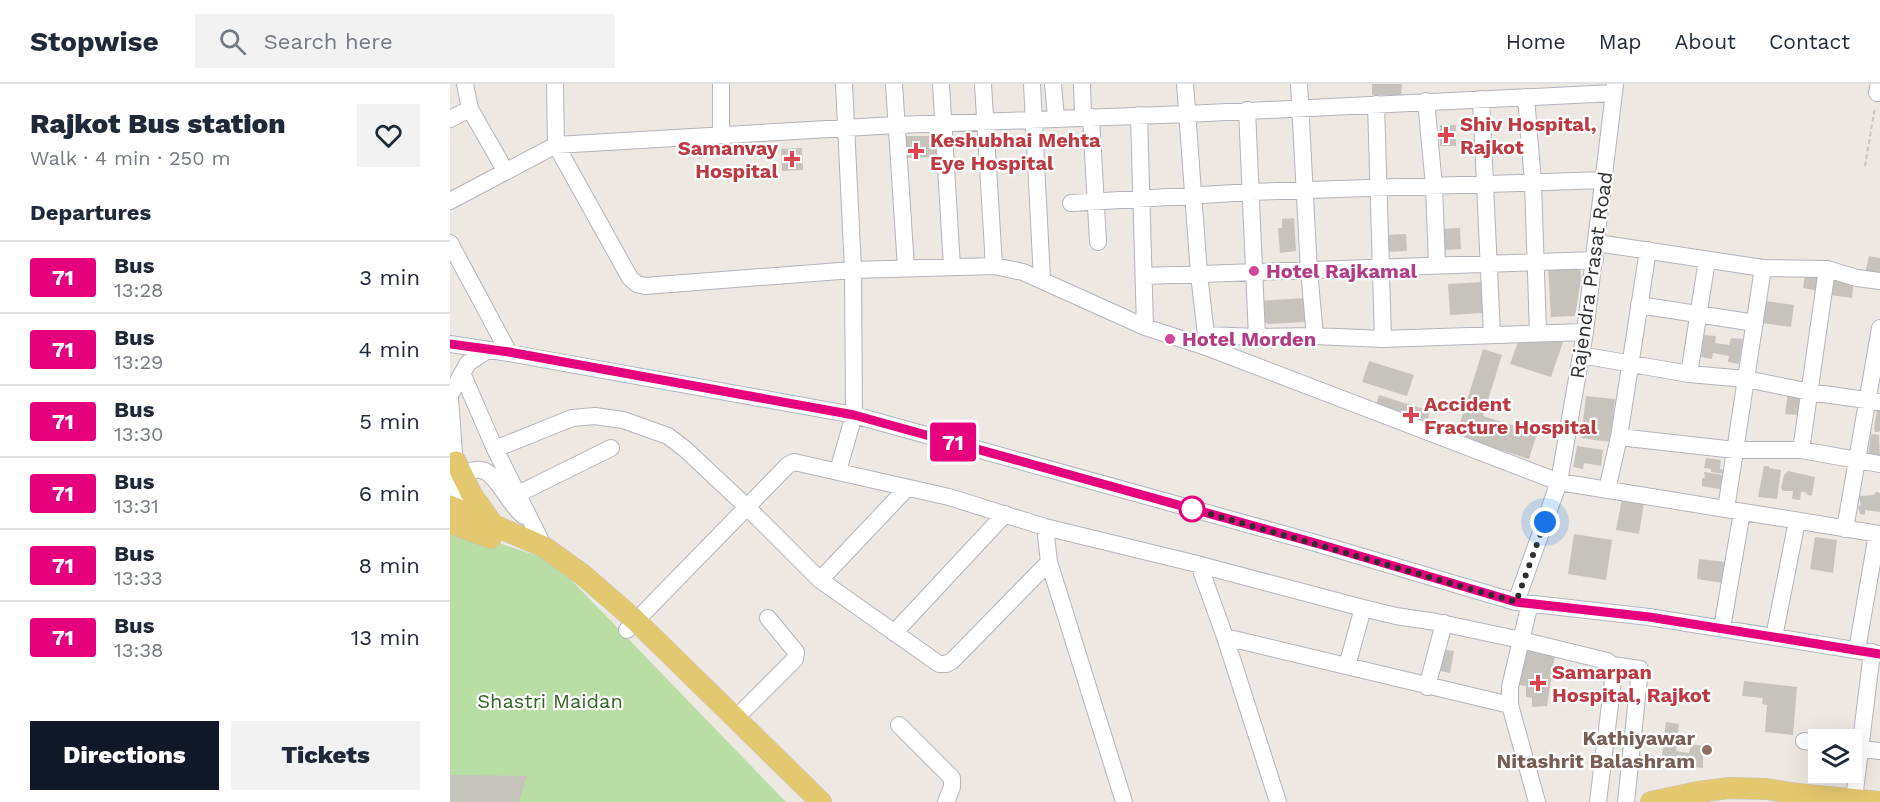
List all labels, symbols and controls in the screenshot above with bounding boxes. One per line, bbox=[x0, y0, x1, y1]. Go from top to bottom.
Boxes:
search box bbox=[195, 14, 615, 68]
text: Stopwise bbox=[30, 25, 159, 58]
icon: search bbox=[216, 25, 249, 58]
text: Search here bbox=[264, 29, 393, 54]
text: Home bbox=[1506, 29, 1566, 54]
text: Map bbox=[1599, 29, 1642, 54]
text: About bbox=[1675, 29, 1736, 54]
text: Contact bbox=[1769, 29, 1850, 54]
button: heart bbox=[357, 104, 420, 167]
text: Rajkot Bus station bbox=[30, 107, 286, 140]
place label: Shiv Hospital, Rajkot bbox=[1460, 112, 1597, 159]
marker: Shiv Hospital, Rajkot bbox=[1437, 126, 1455, 144]
place label: Keshubhai Mehta Eye Hospital bbox=[930, 128, 1101, 175]
place label: Samanvay Hospital bbox=[678, 136, 779, 183]
marker: Keshubhai Mehta Eye Hospital bbox=[907, 142, 925, 160]
text: Walk · 4 min · 250 m bbox=[30, 146, 231, 170]
marker: Samanvay Hospital bbox=[783, 150, 801, 168]
street label: Rajendra Prasat Road bbox=[1565, 170, 1617, 380]
text: Departures bbox=[30, 200, 151, 225]
text: Bus bbox=[114, 253, 154, 278]
place label: Hotel Rajkamal bbox=[1266, 259, 1418, 283]
marker: Hotel Rajkamal bbox=[1247, 264, 1261, 278]
text: 71 bbox=[52, 265, 74, 290]
text: 3 min bbox=[359, 265, 420, 290]
text: 13:28 bbox=[114, 278, 163, 302]
text: Bus bbox=[114, 325, 154, 350]
place label: Hotel Morden bbox=[1182, 327, 1316, 351]
marker: Hotel Morden bbox=[1163, 332, 1177, 346]
text: 71 bbox=[52, 337, 74, 362]
text: 4 min bbox=[359, 337, 420, 362]
text: 13:29 bbox=[114, 350, 163, 374]
place label: Accident Fracture Hospital bbox=[1424, 392, 1597, 439]
text: Bus bbox=[114, 397, 154, 422]
marker: Accident Fracture Hospital bbox=[1402, 406, 1420, 424]
text: 71 bbox=[52, 409, 74, 434]
text: 5 min bbox=[359, 409, 420, 434]
text: 13:30 bbox=[114, 422, 163, 446]
line badge: 71 bbox=[926, 422, 980, 462]
text: 71 bbox=[942, 430, 964, 455]
text: Bus bbox=[114, 469, 154, 494]
text: 71 bbox=[52, 481, 74, 506]
text: 6 min bbox=[359, 481, 420, 506]
text: 13:31 bbox=[114, 494, 159, 518]
unlabelled marker bbox=[1179, 496, 1205, 522]
your location bbox=[1530, 507, 1560, 537]
text: Bus bbox=[114, 541, 154, 566]
text: 71 bbox=[52, 553, 74, 578]
text: 8 min bbox=[359, 553, 420, 578]
text: 13:33 bbox=[114, 566, 163, 590]
text: Bus bbox=[114, 613, 154, 638]
text: 71 bbox=[52, 625, 74, 650]
text: 13 min bbox=[351, 625, 420, 650]
text: 13:38 bbox=[114, 638, 163, 662]
place label: Samarpan Hospital, Rajkot bbox=[1552, 660, 1711, 707]
marker: Samarpan Hospital, Rajkot bbox=[1529, 674, 1547, 692]
park label: Shastri Maidan bbox=[477, 689, 623, 713]
button: Directions bbox=[30, 721, 219, 790]
button: Tickets bbox=[231, 721, 420, 790]
place label: Kathiyawar Nitashrit Balashram bbox=[1496, 726, 1695, 773]
map controls bbox=[1808, 729, 1862, 783]
button: layers bbox=[1808, 729, 1862, 783]
marker: Kathiyawar Nitashrit Balashram bbox=[1700, 743, 1714, 757]

